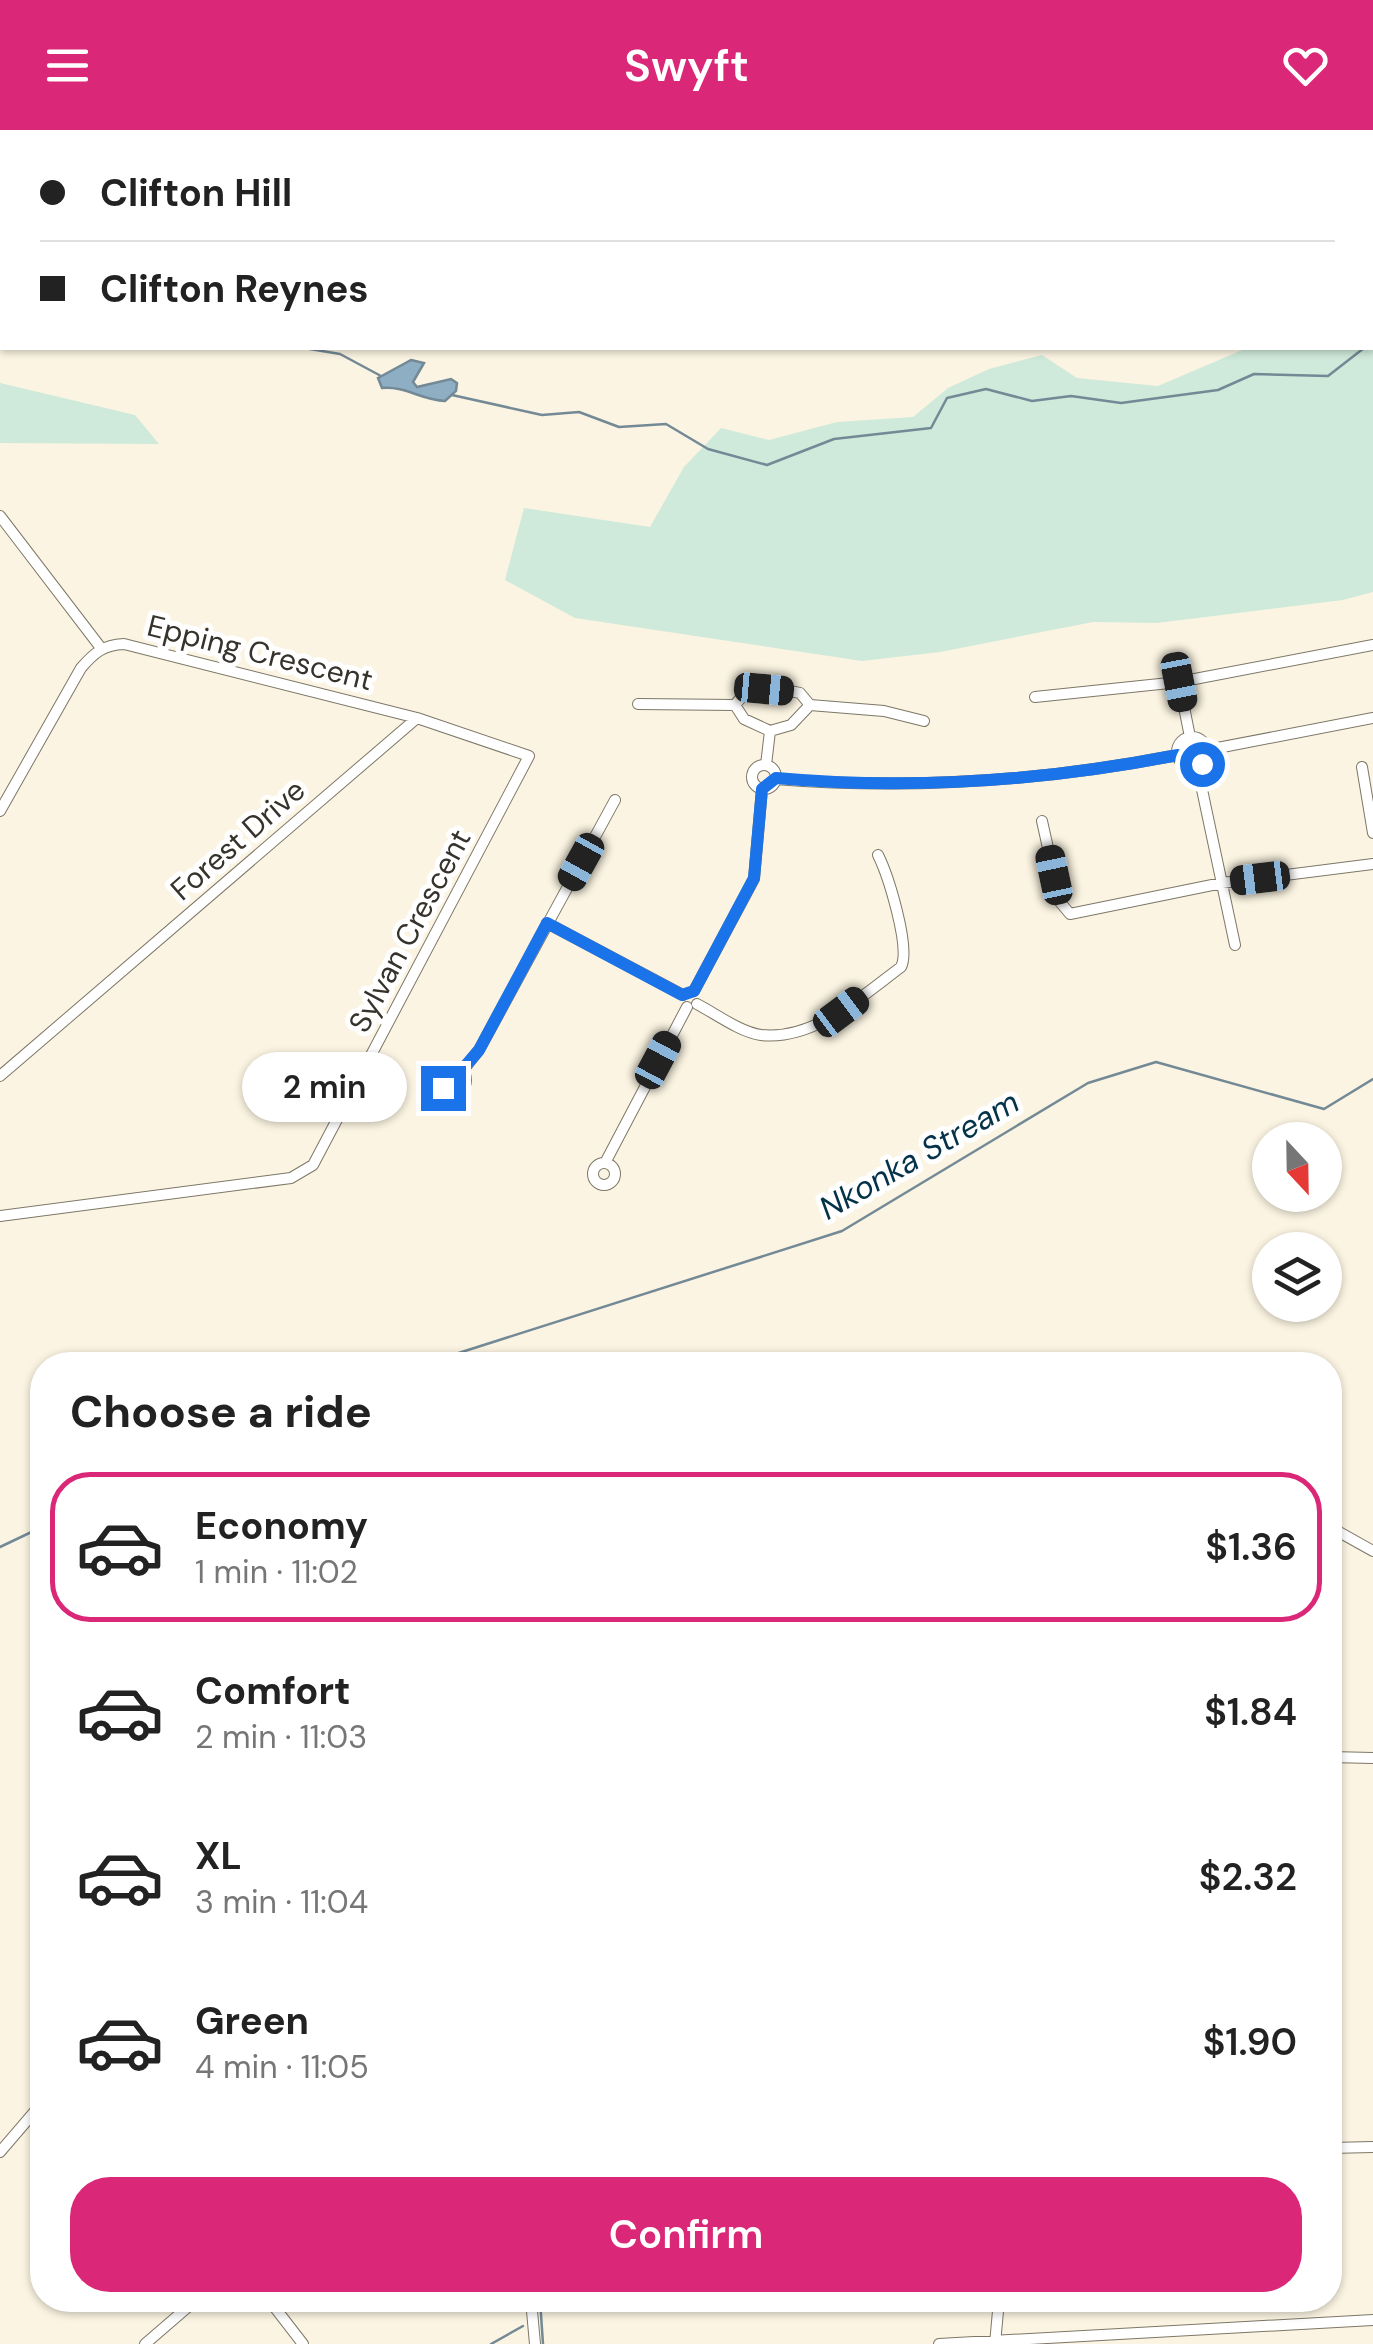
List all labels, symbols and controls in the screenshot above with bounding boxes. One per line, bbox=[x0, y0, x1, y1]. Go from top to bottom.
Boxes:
text: Swyft bbox=[624, 36, 749, 95]
icon: menu bbox=[40, 38, 95, 93]
icon: heart bbox=[1278, 38, 1333, 93]
text: Clifton Hill bbox=[100, 168, 292, 218]
text: Clifton Reynes bbox=[100, 264, 369, 314]
street label: Epping Crescent bbox=[143, 606, 377, 699]
car bbox=[1159, 650, 1199, 714]
car bbox=[733, 671, 795, 707]
route start bbox=[1180, 742, 1225, 787]
street label: Forest Drive bbox=[162, 770, 313, 909]
street label: Sylvan Crescent bbox=[340, 822, 480, 1039]
car bbox=[553, 828, 609, 896]
car bbox=[1033, 843, 1075, 907]
car bbox=[1228, 859, 1292, 897]
car bbox=[808, 982, 874, 1042]
car bbox=[631, 1026, 685, 1094]
callout: 2 min bbox=[243, 1053, 408, 1123]
text: 2 min bbox=[283, 1066, 366, 1108]
route end bbox=[421, 1066, 466, 1111]
water label: Nkonka Stream bbox=[811, 1081, 1027, 1229]
north arrow bbox=[1252, 1122, 1342, 1212]
map controls bbox=[1252, 1122, 1342, 1322]
button: layers bbox=[1252, 1232, 1342, 1322]
text: Choose a ride bbox=[70, 1382, 372, 1441]
text: Economy bbox=[195, 1501, 368, 1551]
icon: car bbox=[75, 1502, 165, 1592]
text: $1.36 bbox=[1205, 1522, 1297, 1572]
text: 1 min · 11:02 bbox=[195, 1551, 358, 1593]
text: Comfort bbox=[195, 1666, 351, 1716]
icon: car bbox=[75, 1667, 165, 1757]
text: $1.84 bbox=[1204, 1687, 1297, 1737]
text: 2 min · 11:03 bbox=[195, 1716, 367, 1758]
text: XL bbox=[195, 1831, 242, 1881]
icon: car bbox=[75, 1832, 165, 1922]
text: $2.32 bbox=[1199, 1852, 1297, 1902]
text: 3 min · 11:04 bbox=[195, 1881, 368, 1923]
text: Green bbox=[195, 1996, 309, 2046]
icon: car bbox=[75, 1997, 165, 2087]
text: $1.90 bbox=[1203, 2017, 1297, 2067]
text: 4 min · 11:05 bbox=[195, 2046, 369, 2088]
button: Confirm bbox=[70, 2177, 1302, 2292]

